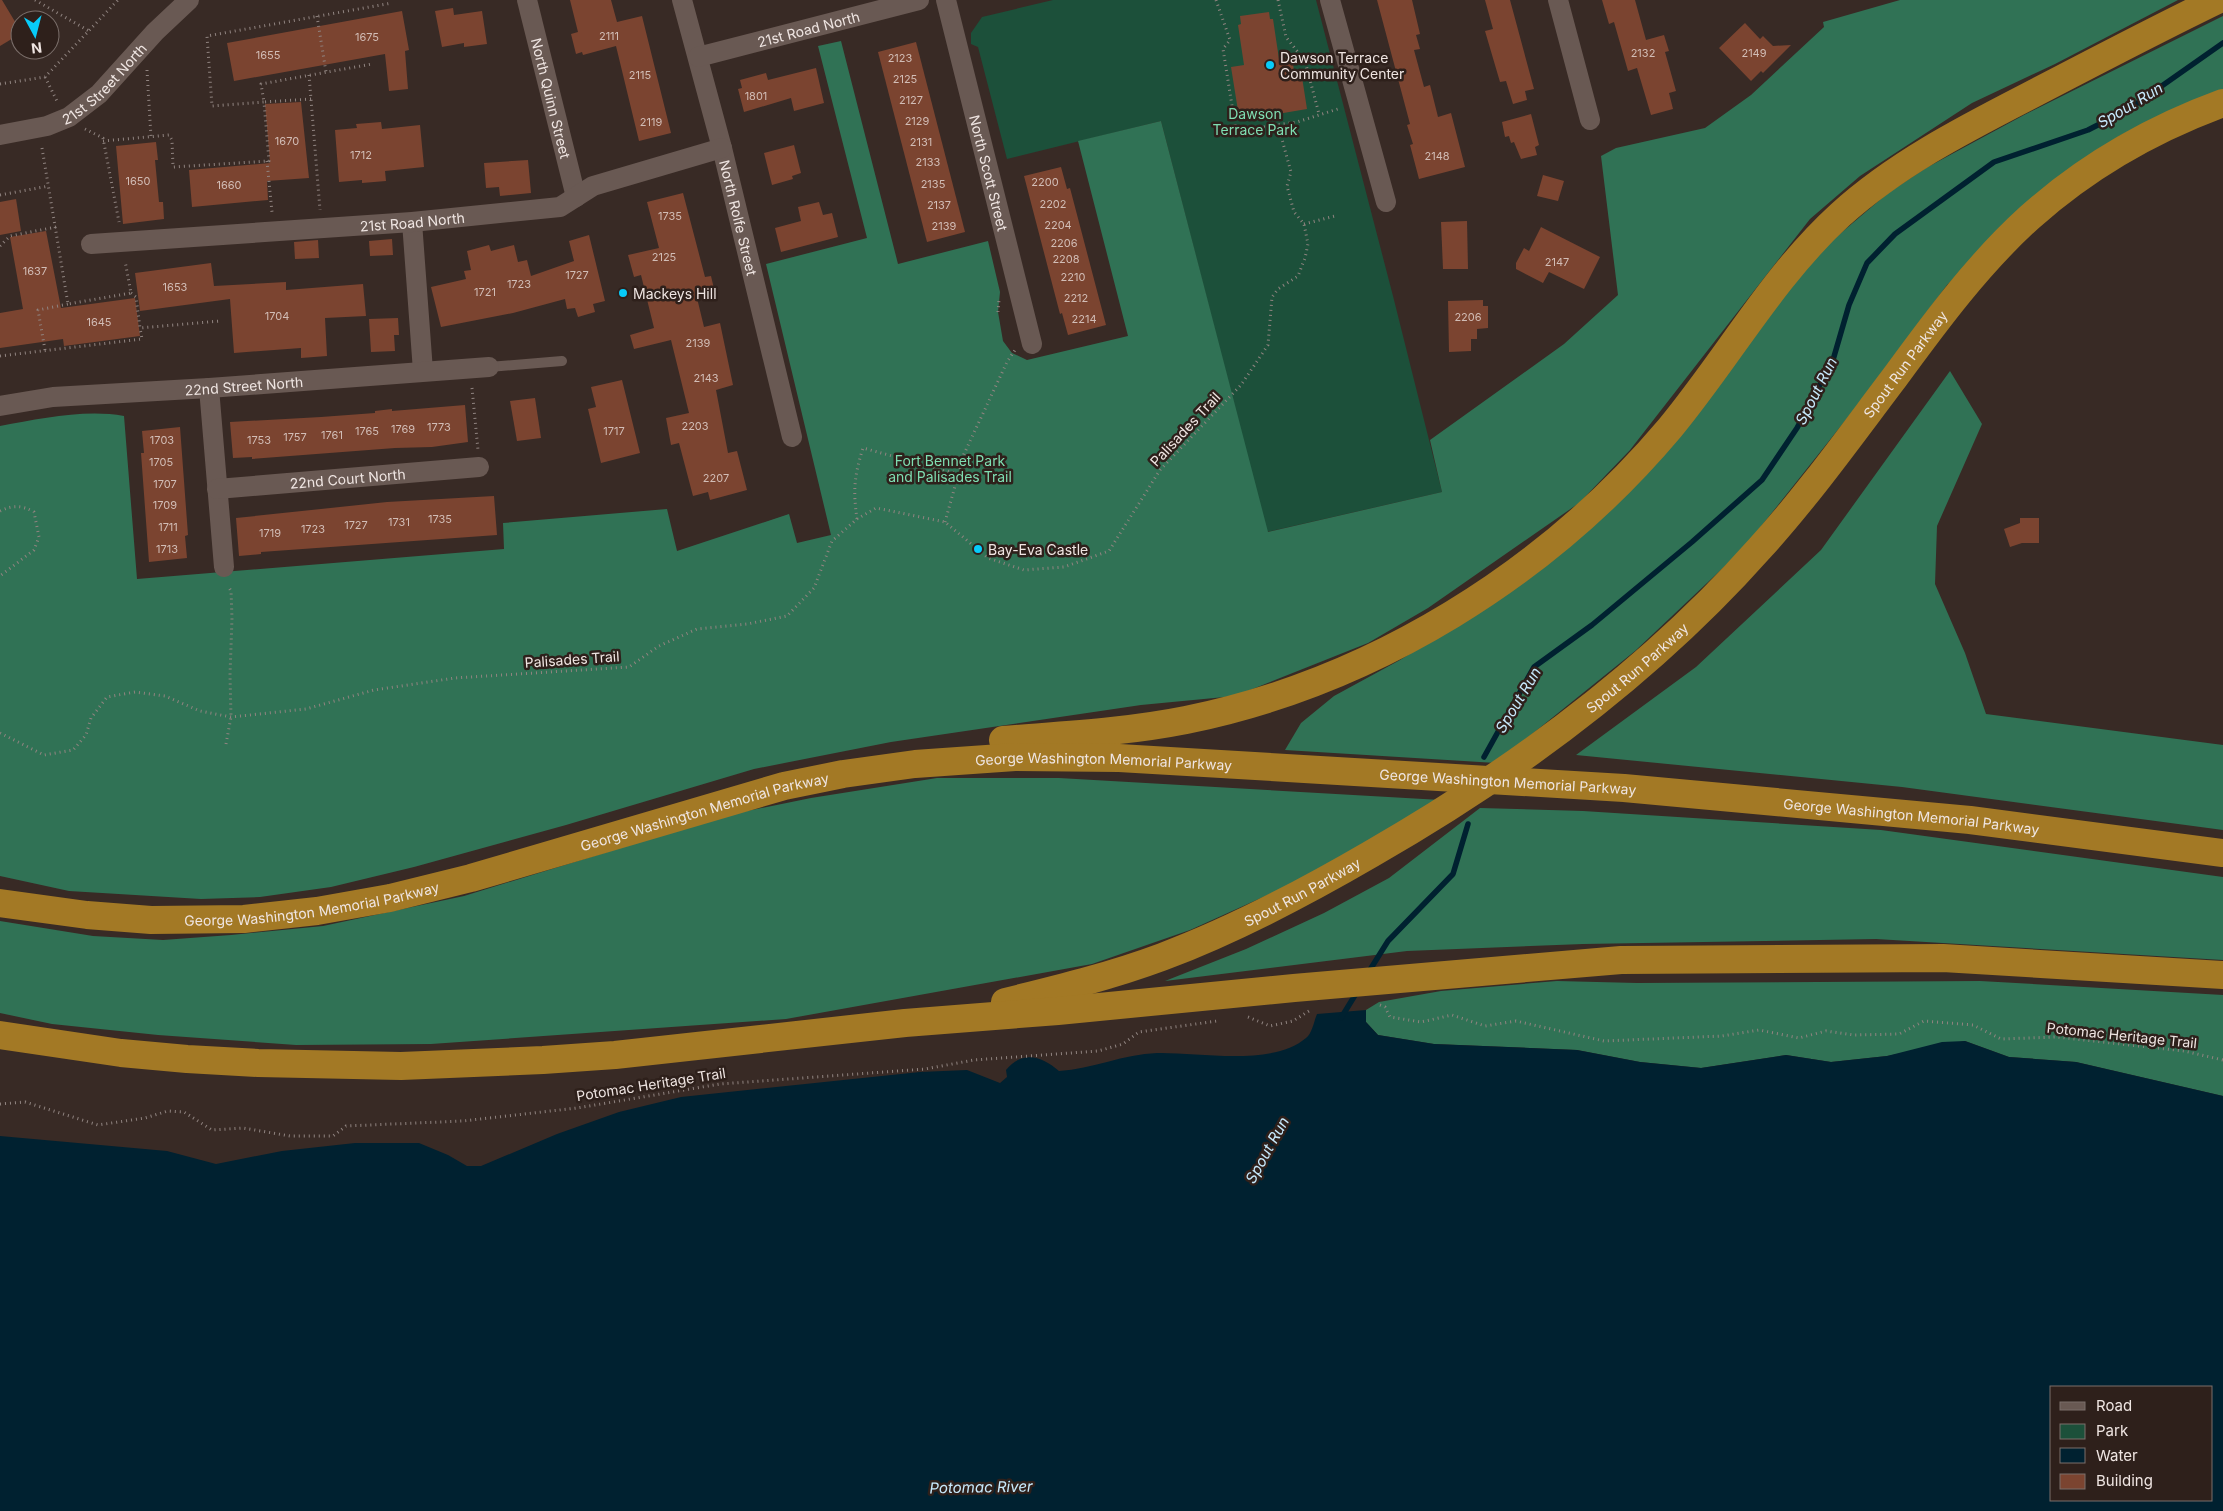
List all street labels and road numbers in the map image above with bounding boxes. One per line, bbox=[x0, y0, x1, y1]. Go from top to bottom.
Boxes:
street label: 21st Road North bbox=[755, 7, 861, 50]
street label: North Quinn Street bbox=[528, 36, 575, 160]
street label: 21st Street North bbox=[59, 39, 150, 128]
street label: North Scott Street bbox=[966, 113, 1012, 233]
street label: North Rolfe Street bbox=[717, 158, 761, 278]
street label: 21st Road North bbox=[359, 208, 465, 234]
street label: Spout Run Parkway bbox=[1859, 307, 1950, 421]
street label: 22nd Street North bbox=[184, 372, 304, 398]
street label: Palisades Trail bbox=[1146, 388, 1224, 470]
street label: 22nd Court North bbox=[289, 465, 406, 491]
street label: Spout Run Parkway bbox=[1582, 619, 1691, 716]
street label: Palisades Trail bbox=[524, 647, 620, 671]
street label: George Washington Memorial Parkway bbox=[974, 748, 1233, 773]
street label: George Washington Memorial Parkway bbox=[1379, 765, 1637, 798]
street label: George Washington Memorial Parkway bbox=[578, 769, 830, 854]
street label: George Washington Memorial Parkway bbox=[1783, 794, 2041, 837]
street label: Spout Run Parkway bbox=[1241, 854, 1363, 929]
street label: George Washington Memorial Parkway bbox=[184, 878, 441, 928]
street label: Potomac Heritage Trail bbox=[2046, 1019, 2198, 1051]
street label: Potomac Heritage Trail bbox=[575, 1064, 727, 1104]

